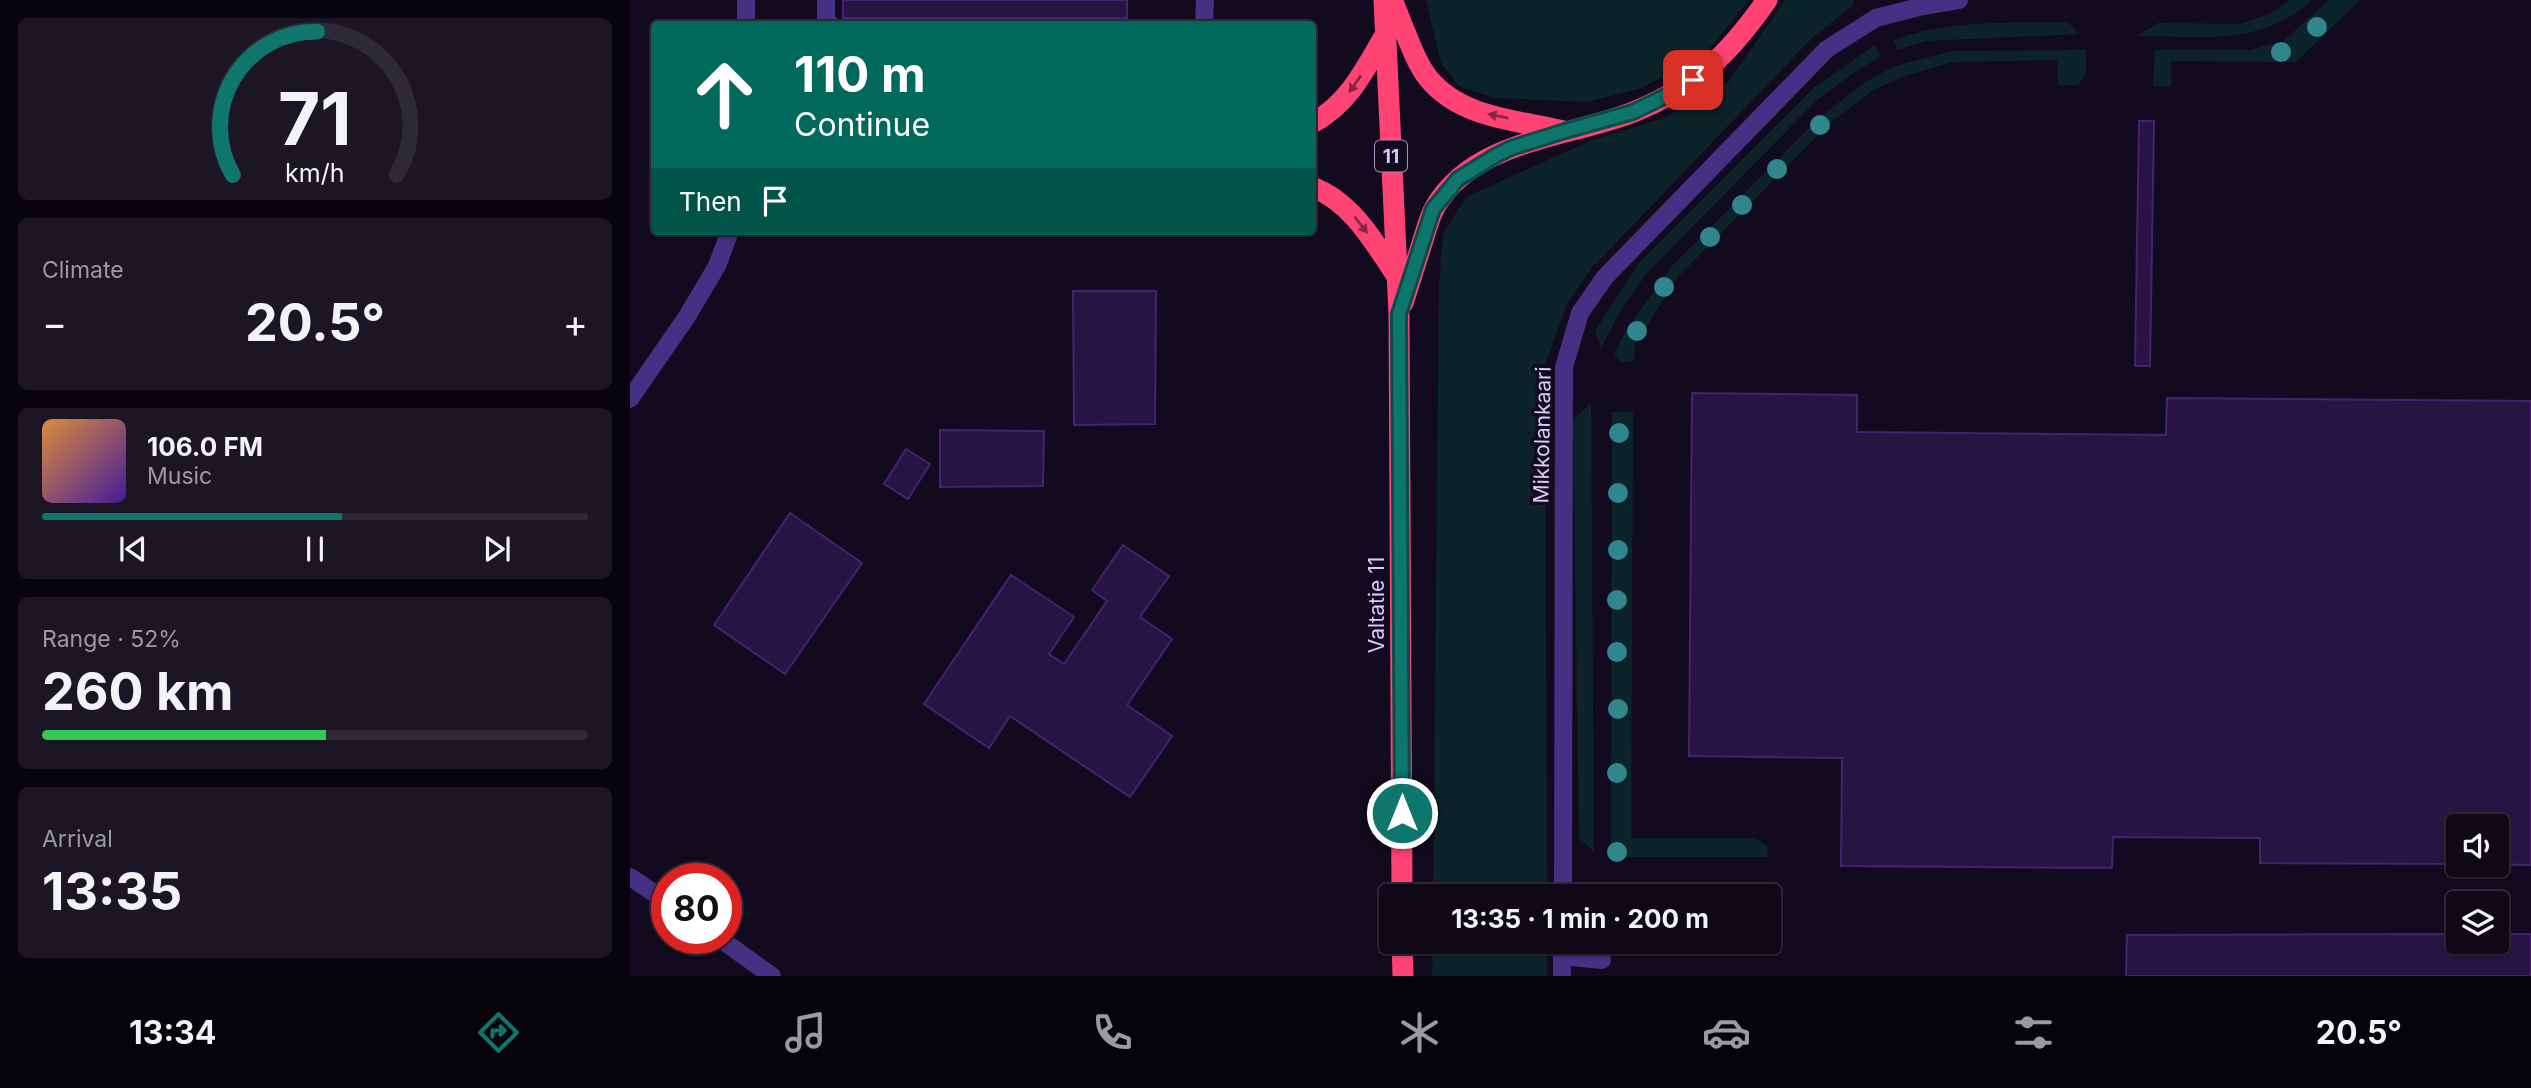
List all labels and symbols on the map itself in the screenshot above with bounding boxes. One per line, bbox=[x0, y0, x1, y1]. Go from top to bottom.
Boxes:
pin bbox=[1663, 50, 1723, 110]
one-way arrow bbox=[1348, 75, 1362, 93]
one-way arrow bbox=[1487, 110, 1509, 121]
road number: 11 bbox=[1375, 140, 1407, 172]
one-way arrow bbox=[1354, 216, 1369, 234]
street label: Mikkolankaari bbox=[1528, 366, 1556, 504]
street label: Valtatie 11 bbox=[1364, 557, 1389, 653]
position arrow bbox=[1365, 776, 1439, 850]
speed limit sign: 80 bbox=[651, 863, 742, 954]

